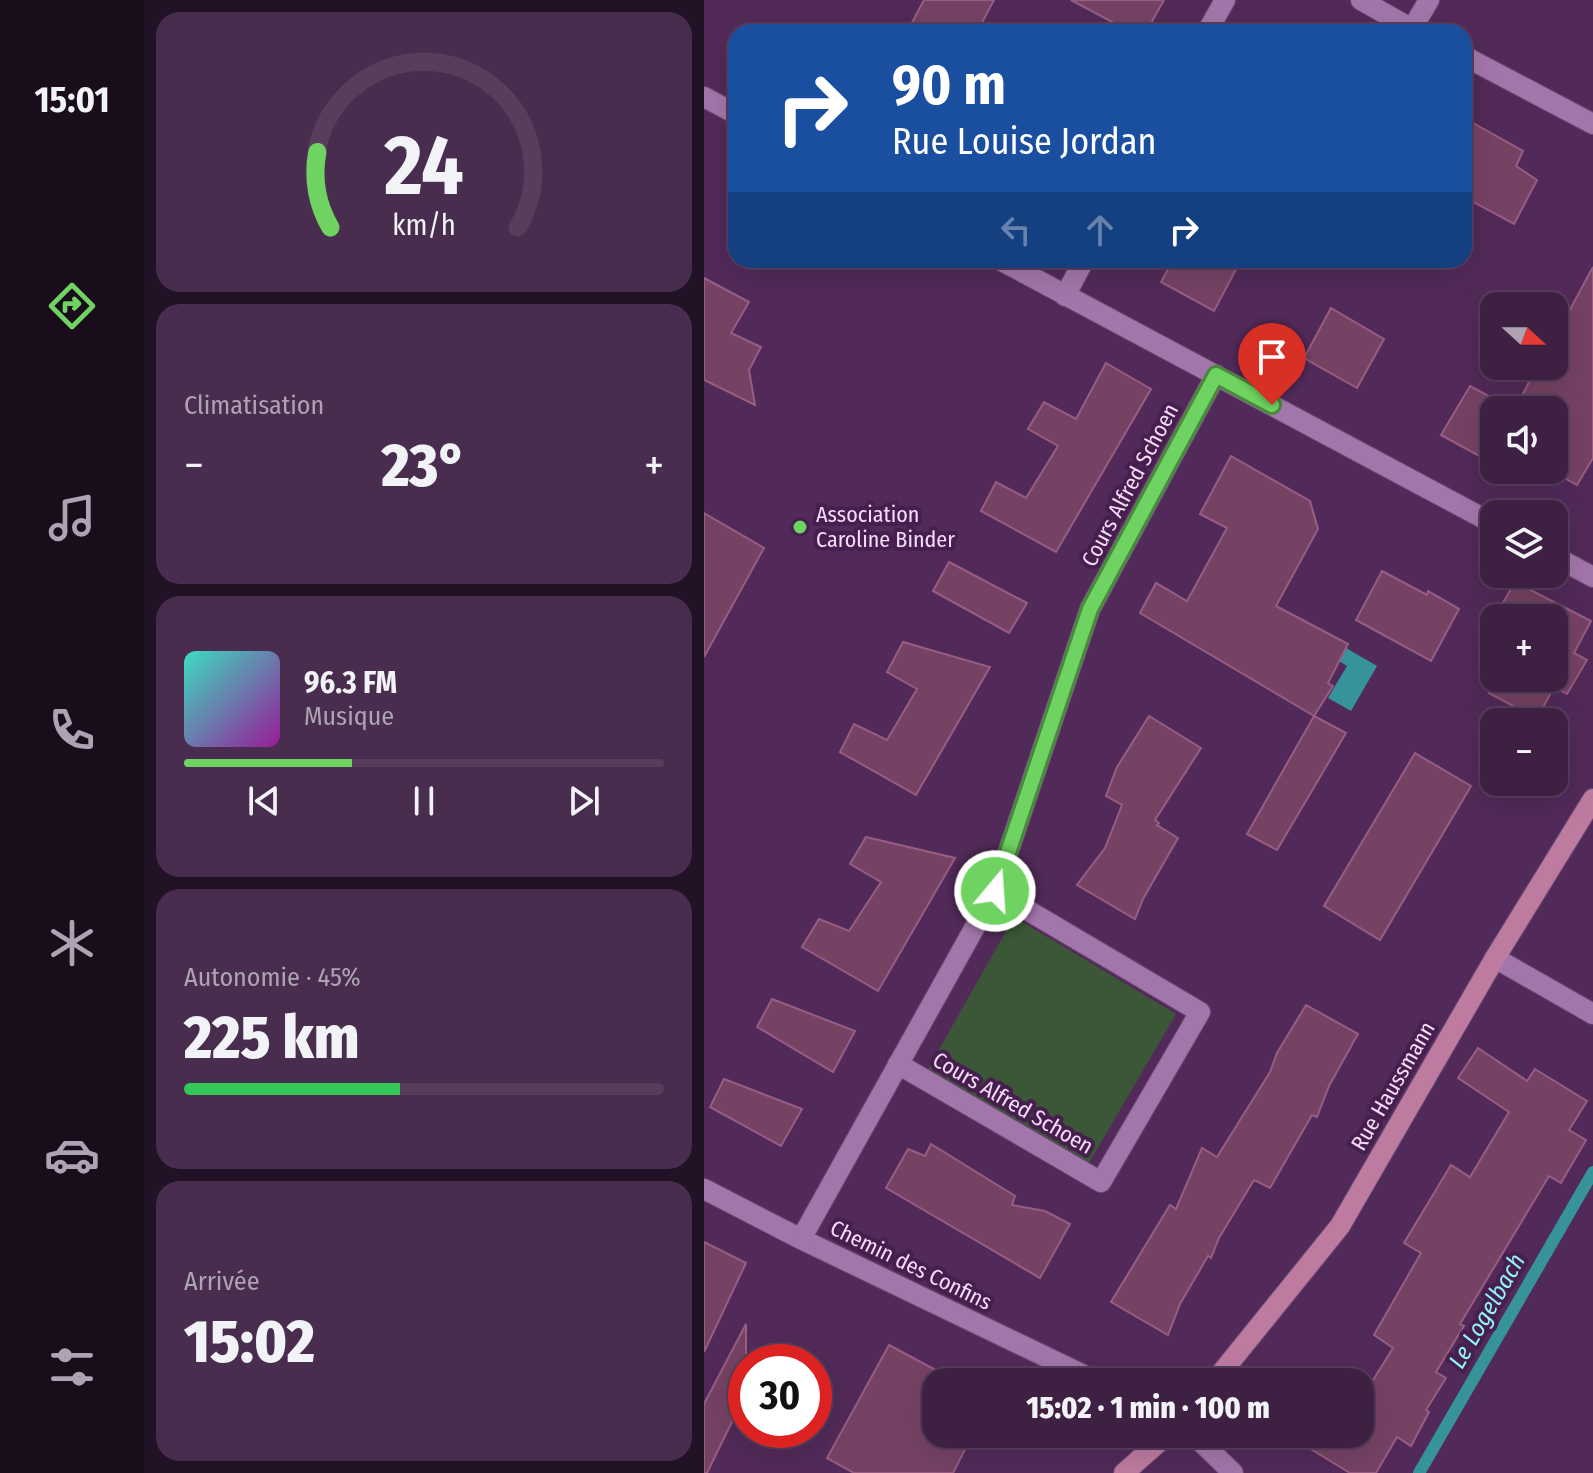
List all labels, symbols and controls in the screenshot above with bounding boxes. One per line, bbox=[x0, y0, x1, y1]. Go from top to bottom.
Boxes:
text: 90 m bbox=[892, 52, 1006, 119]
icon: right bbox=[760, 56, 864, 160]
text: 15:01 bbox=[34, 78, 110, 122]
text: 24 bbox=[383, 116, 464, 216]
text: Rue Louise Jordan bbox=[892, 120, 1157, 164]
text: km/h bbox=[392, 208, 456, 243]
icon: left bbox=[994, 208, 1038, 252]
icon: ahead bbox=[1078, 208, 1122, 252]
icon: right bbox=[1162, 208, 1206, 252]
icon: directions bbox=[44, 278, 100, 334]
north arrow bbox=[1480, 292, 1568, 380]
map controls bbox=[1480, 292, 1568, 796]
pin bbox=[1238, 323, 1306, 405]
icon: arrive bbox=[1250, 335, 1294, 379]
text: Climatisation bbox=[184, 390, 324, 421]
button: sound bbox=[1480, 396, 1568, 484]
street label: Cours Alfred Schoen bbox=[1076, 399, 1184, 571]
text: 23° bbox=[381, 430, 466, 502]
text: − bbox=[184, 439, 204, 492]
text: + bbox=[644, 439, 664, 492]
icon: music bbox=[44, 490, 100, 546]
button: layers bbox=[1480, 500, 1568, 588]
place label: Association Caroline Binder bbox=[816, 501, 955, 553]
marker: Association Caroline Binder bbox=[791, 518, 809, 536]
button: + bbox=[1480, 604, 1568, 692]
text: 96.3 FM bbox=[304, 665, 397, 701]
text: Musique bbox=[304, 701, 394, 732]
icon: phone bbox=[44, 702, 100, 758]
button: − bbox=[1480, 708, 1568, 796]
icon: previous bbox=[242, 779, 286, 823]
icon: pause bbox=[402, 779, 446, 823]
icon: next bbox=[562, 779, 606, 823]
position arrow bbox=[953, 849, 1037, 933]
icon: climate bbox=[44, 915, 100, 971]
text: Autonomie · 45% bbox=[184, 962, 361, 993]
text: 225 km bbox=[184, 1002, 359, 1074]
street label: Rue Haussmann bbox=[1345, 1017, 1441, 1155]
street label: Cours Alfred Schoen bbox=[928, 1046, 1098, 1160]
icon: car bbox=[44, 1127, 100, 1183]
street label: Chemin des Confins bbox=[826, 1214, 996, 1316]
water label: Le Logelbach bbox=[1443, 1249, 1531, 1373]
text: Arrivée bbox=[184, 1266, 260, 1297]
text: 15:02 bbox=[184, 1306, 315, 1378]
icon: filters bbox=[44, 1339, 100, 1395]
speed limit sign: 30 bbox=[728, 1344, 832, 1448]
text: 15:02 · 1 min · 100 m bbox=[1026, 1390, 1270, 1426]

